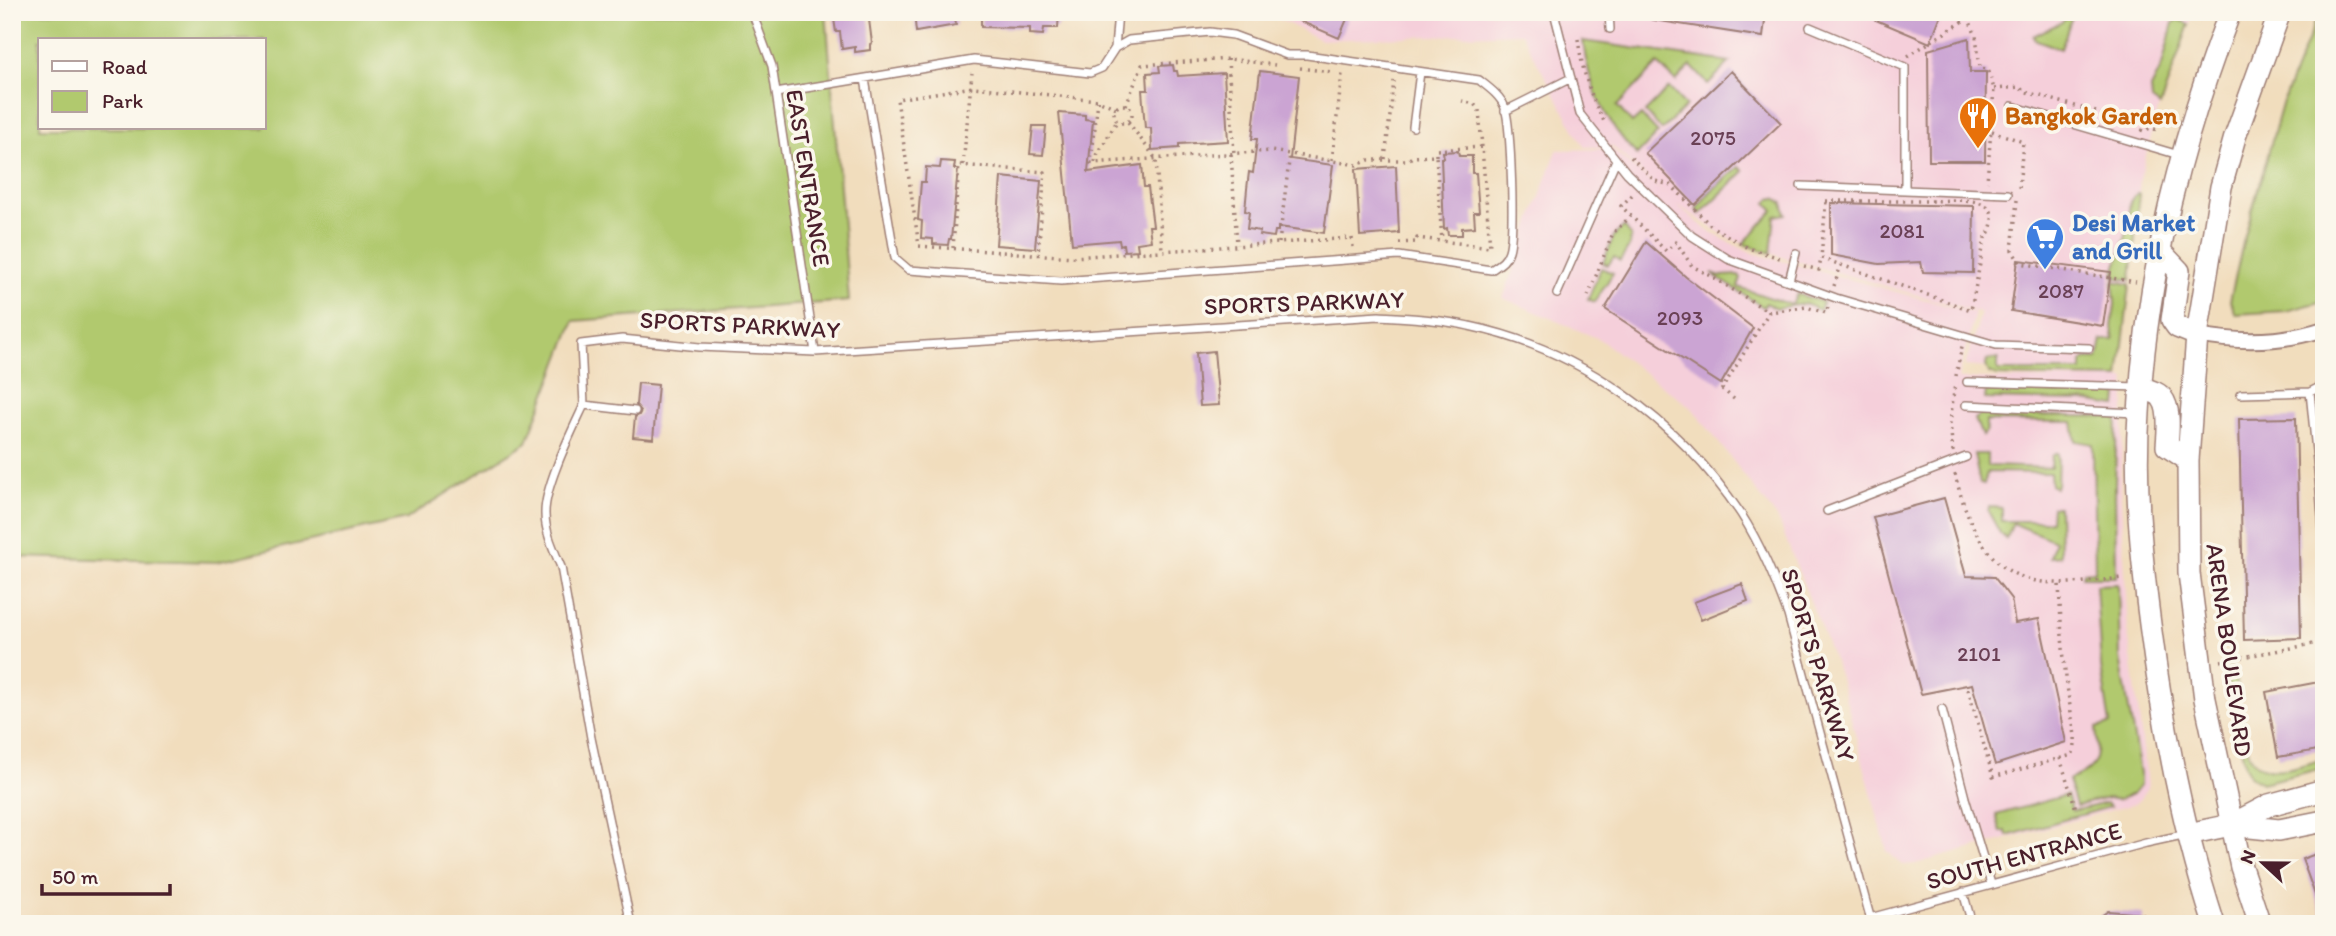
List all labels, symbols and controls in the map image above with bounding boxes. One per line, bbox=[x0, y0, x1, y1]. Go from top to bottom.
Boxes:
legend bbox=[38, 38, 266, 130]
text: Road bbox=[102, 54, 148, 79]
street label: EAST ENTRANCE bbox=[780, 87, 837, 269]
text: Park bbox=[102, 88, 144, 113]
restaurant icon: Bangkok Garden bbox=[1957, 95, 1999, 150]
place label: Bangkok Garden bbox=[2005, 101, 2178, 131]
house number: 2075 bbox=[1690, 125, 1736, 150]
place label: Desi Market and Grill bbox=[2072, 208, 2195, 265]
supermarket icon: Desi Market and Grill bbox=[2024, 216, 2066, 271]
house number: 2081 bbox=[1879, 218, 1925, 243]
house number: 2087 bbox=[2038, 278, 2084, 303]
street label: SPORTS PARKWAY bbox=[1203, 285, 1405, 320]
street label: SPORTS PARKWAY bbox=[639, 305, 841, 344]
house number: 2093 bbox=[1657, 305, 1703, 330]
street label: ARENA BOULEVARD bbox=[2200, 542, 2259, 758]
street label: SPORTS PARKWAY bbox=[1775, 565, 1862, 765]
house number: 2101 bbox=[1957, 641, 2001, 666]
street label: SOUTH ENTRANCE bbox=[1923, 816, 2124, 895]
north arrow bbox=[2228, 828, 2298, 898]
text: N bbox=[2235, 847, 2261, 867]
scale bar bbox=[42, 852, 170, 896]
text: 50 m bbox=[52, 864, 99, 889]

